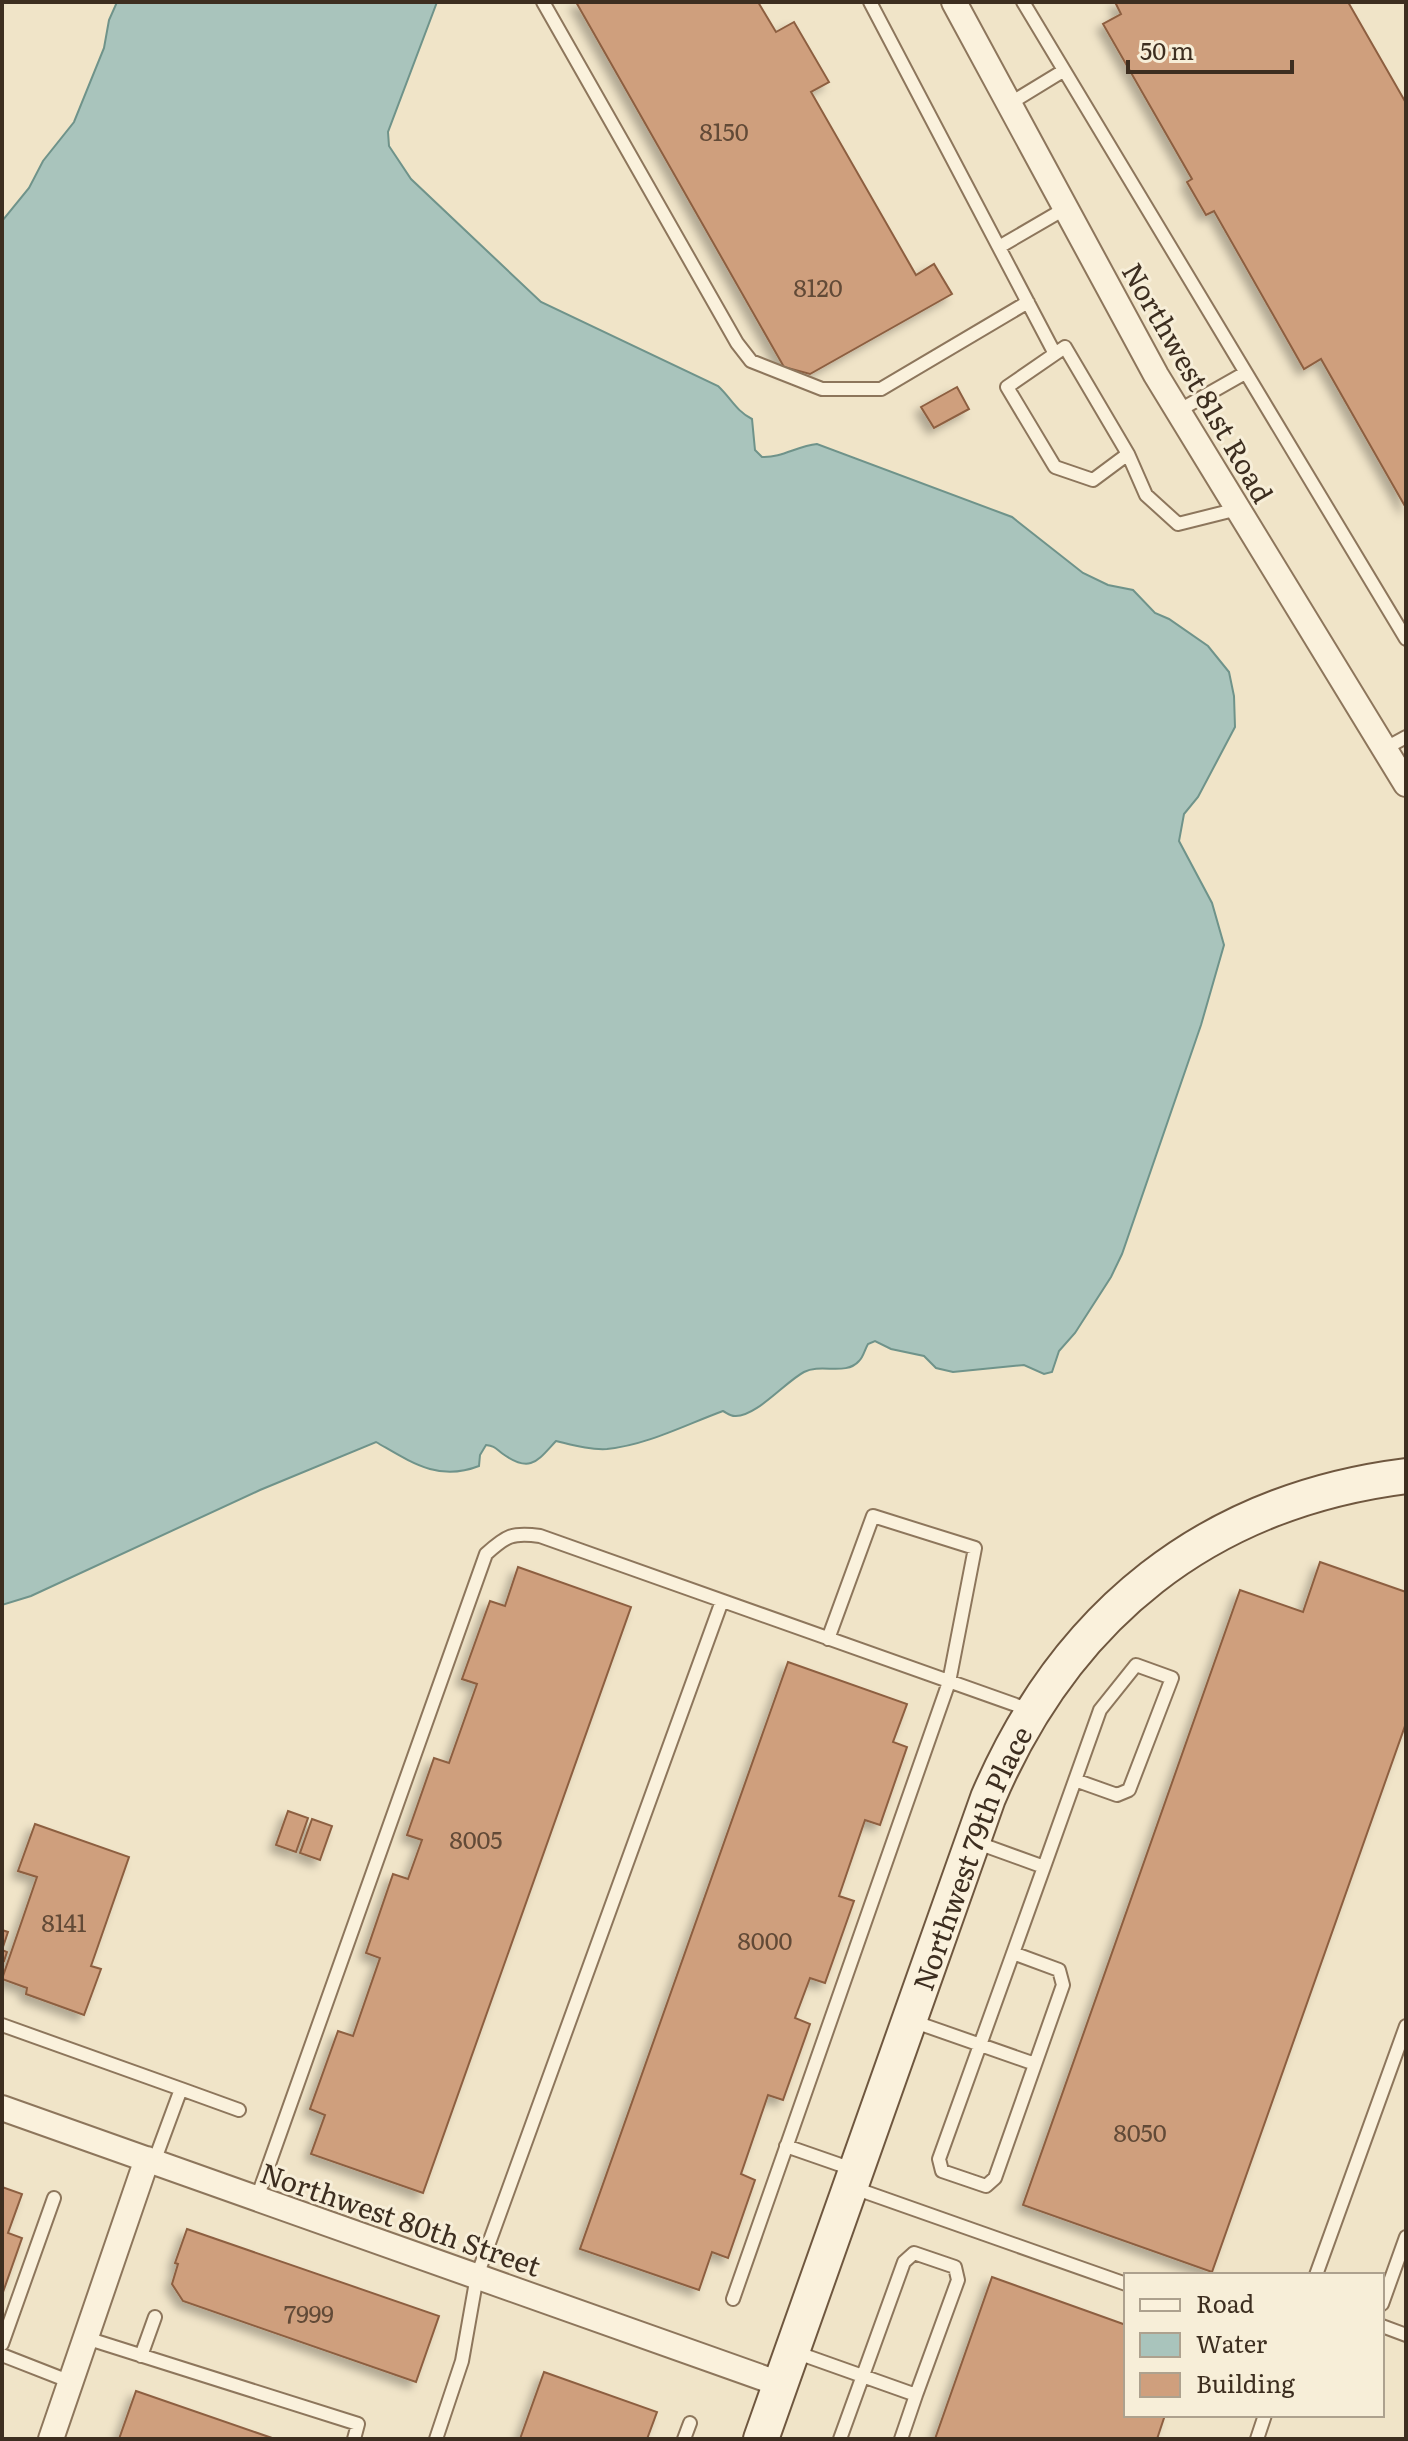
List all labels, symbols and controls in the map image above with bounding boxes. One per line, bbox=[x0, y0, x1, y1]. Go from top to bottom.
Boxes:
scale bar bbox=[1128, 24, 1292, 74]
text: 50 m bbox=[1140, 32, 1194, 67]
house number: 8150 bbox=[699, 113, 749, 148]
street label: Northwest 81st Road bbox=[1113, 254, 1285, 510]
house number: 8120 bbox=[793, 269, 843, 304]
street label: Northwest 79th Place bbox=[901, 1717, 1041, 1996]
house number: 8005 bbox=[449, 1821, 503, 1856]
house number: 8141 bbox=[41, 1904, 87, 1939]
house number: 8000 bbox=[738, 1922, 793, 1957]
house number: 8050 bbox=[1113, 2114, 1167, 2149]
street label: Northwest 80th Street bbox=[255, 2150, 548, 2286]
legend bbox=[1124, 2273, 1384, 2417]
text: Road bbox=[1196, 2285, 1255, 2320]
house number: 7999 bbox=[284, 2295, 334, 2330]
text: Water bbox=[1196, 2325, 1268, 2360]
text: Building bbox=[1196, 2365, 1295, 2400]

